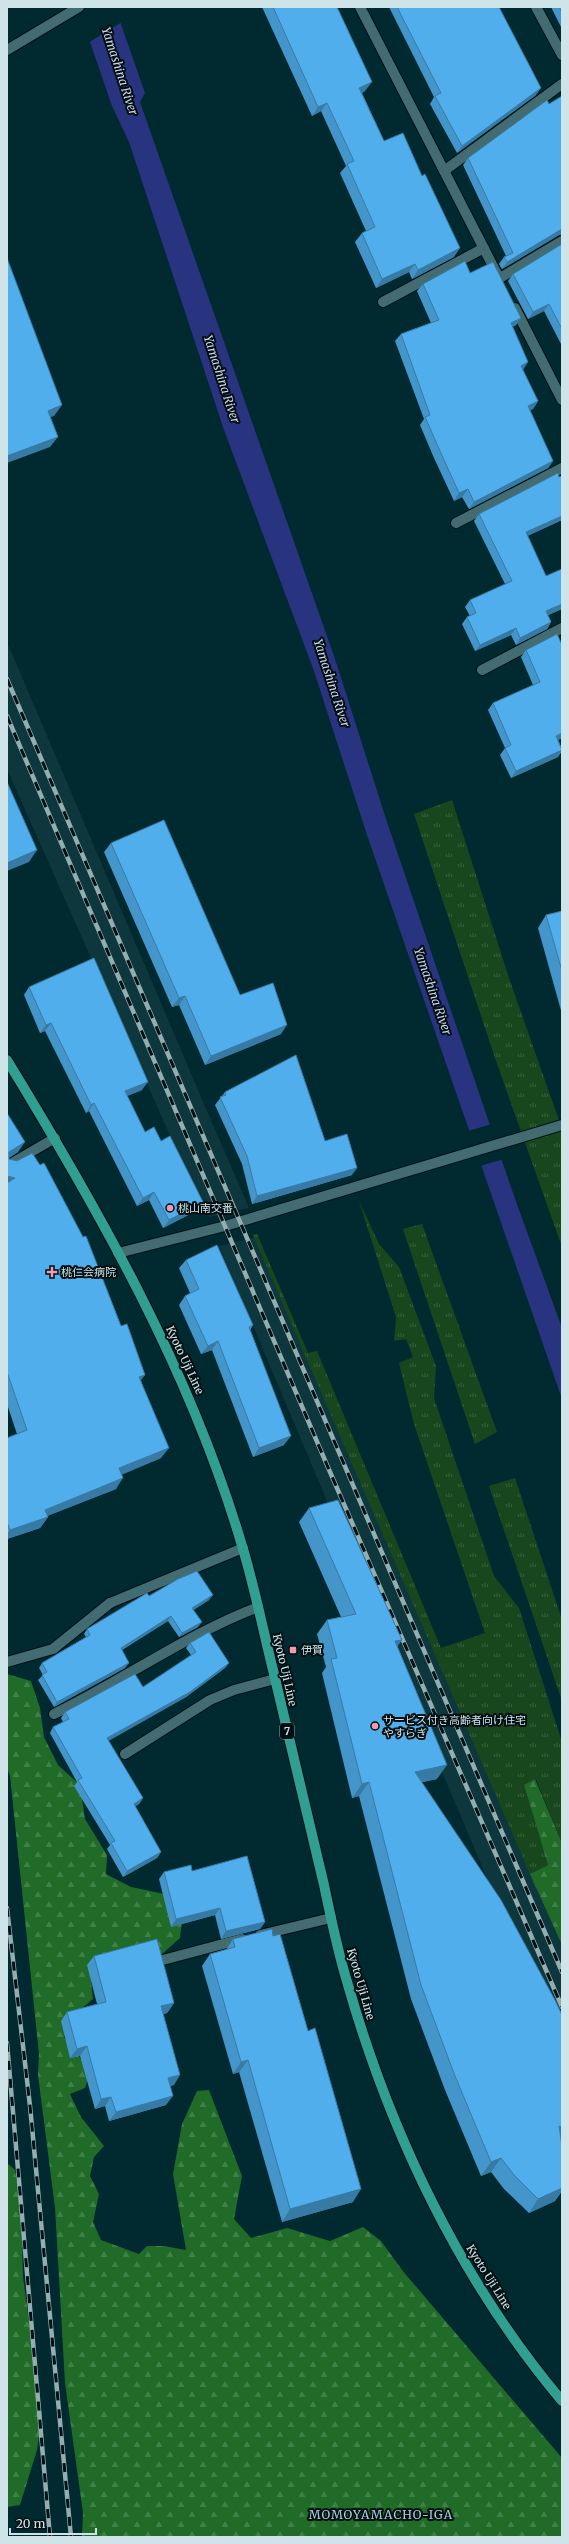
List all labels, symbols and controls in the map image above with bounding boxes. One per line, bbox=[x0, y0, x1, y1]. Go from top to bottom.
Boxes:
water label: Yamashina River bbox=[99, 25, 142, 118]
water label: Yamashina River bbox=[201, 333, 244, 426]
water label: Yamashina River bbox=[311, 637, 354, 730]
water label: Yamashina River bbox=[411, 945, 455, 1038]
place label: 桃山南交番 bbox=[178, 1201, 233, 1215]
marker: 桃山南交番 bbox=[165, 1203, 175, 1213]
place label: 桃仁会病院 bbox=[61, 1265, 116, 1279]
marker: 桃仁会病院 bbox=[46, 1266, 58, 1278]
street label: Kyoto Uji Line bbox=[163, 1324, 207, 1397]
street label: Kyoto Uji Line bbox=[270, 1632, 300, 1708]
place label: 伊賀 bbox=[301, 1643, 323, 1657]
marker: 伊賀 bbox=[288, 1645, 298, 1655]
place label: サービス付き高齢者向け住宅 やすらぎ bbox=[383, 1713, 526, 1740]
marker: サービス付き高齢者向け住宅 やすらぎ bbox=[370, 1721, 380, 1731]
road number: 7 bbox=[280, 1723, 294, 1739]
street label: Kyoto Uji Line bbox=[344, 1947, 378, 2022]
street label: Kyoto Uji Line bbox=[464, 2242, 515, 2312]
district label: MOMOYAMACHO-IGA bbox=[309, 2507, 453, 2522]
scale bar bbox=[10, 2510, 96, 2536]
text: 20 m bbox=[16, 2516, 45, 2531]

